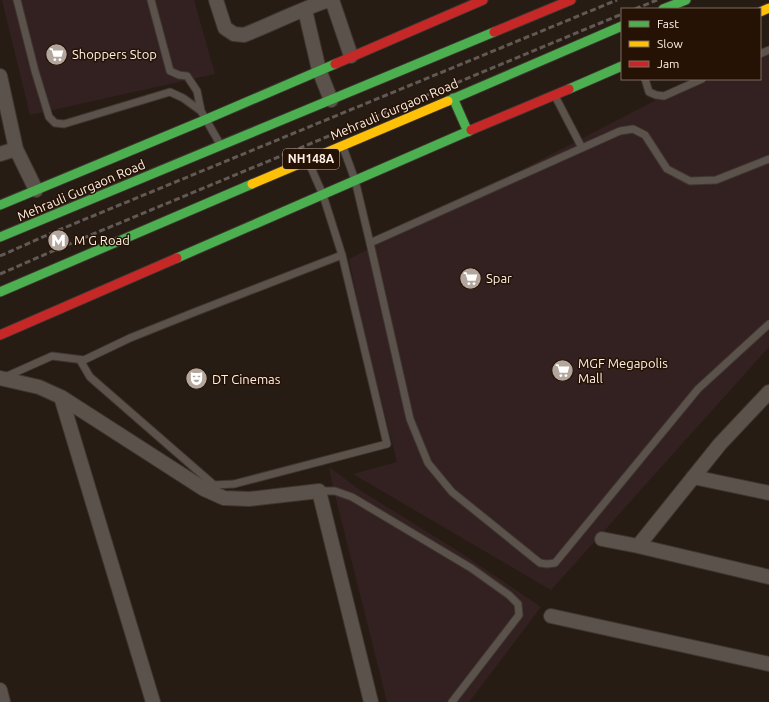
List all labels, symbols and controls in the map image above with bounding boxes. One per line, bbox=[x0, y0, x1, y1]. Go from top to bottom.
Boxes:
legend bbox=[621, 8, 761, 80]
text: Fast bbox=[657, 17, 679, 30]
text: Slow bbox=[657, 37, 683, 50]
supermarket icon: Shoppers Stop bbox=[44, 41, 70, 67]
place label: Shoppers Stop bbox=[72, 47, 157, 61]
text: Jam bbox=[657, 57, 679, 70]
street label: Mehrauli Gurgaon Road bbox=[328, 76, 460, 142]
road number: NH148A bbox=[283, 149, 339, 169]
street label: Mehrauli Gurgaon Road bbox=[15, 157, 147, 223]
metro station icon: M G Road bbox=[46, 227, 72, 253]
place label: M G Road bbox=[74, 233, 130, 247]
supermarket icon: Spar bbox=[457, 265, 483, 291]
place label: Spar bbox=[486, 271, 512, 285]
place label: MGF Megapolis Mall bbox=[578, 356, 668, 385]
supermarket icon: MGF Megapolis Mall bbox=[549, 357, 575, 383]
theatre icon: DT Cinemas bbox=[184, 366, 210, 392]
place label: DT Cinemas bbox=[212, 372, 281, 386]

